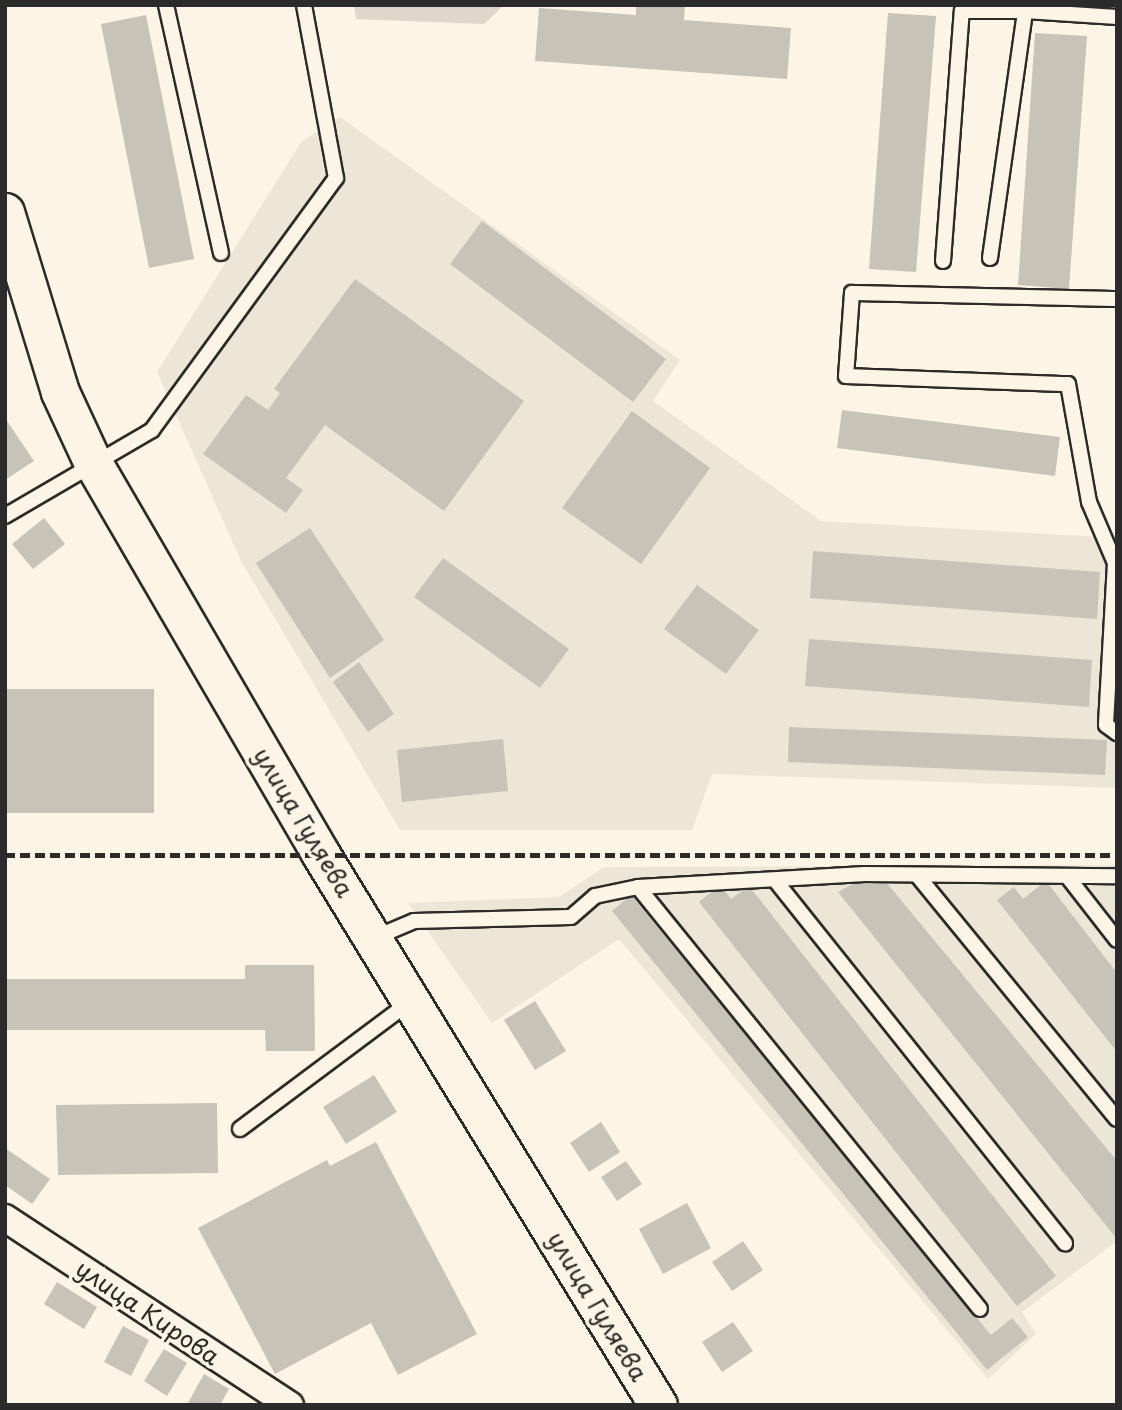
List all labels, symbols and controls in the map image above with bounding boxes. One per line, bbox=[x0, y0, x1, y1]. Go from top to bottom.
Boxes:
street label: улица Гуляева bbox=[248, 742, 360, 902]
street label: улица Гуляева bbox=[542, 1226, 654, 1386]
street label: улица Кирова bbox=[71, 1253, 225, 1371]

